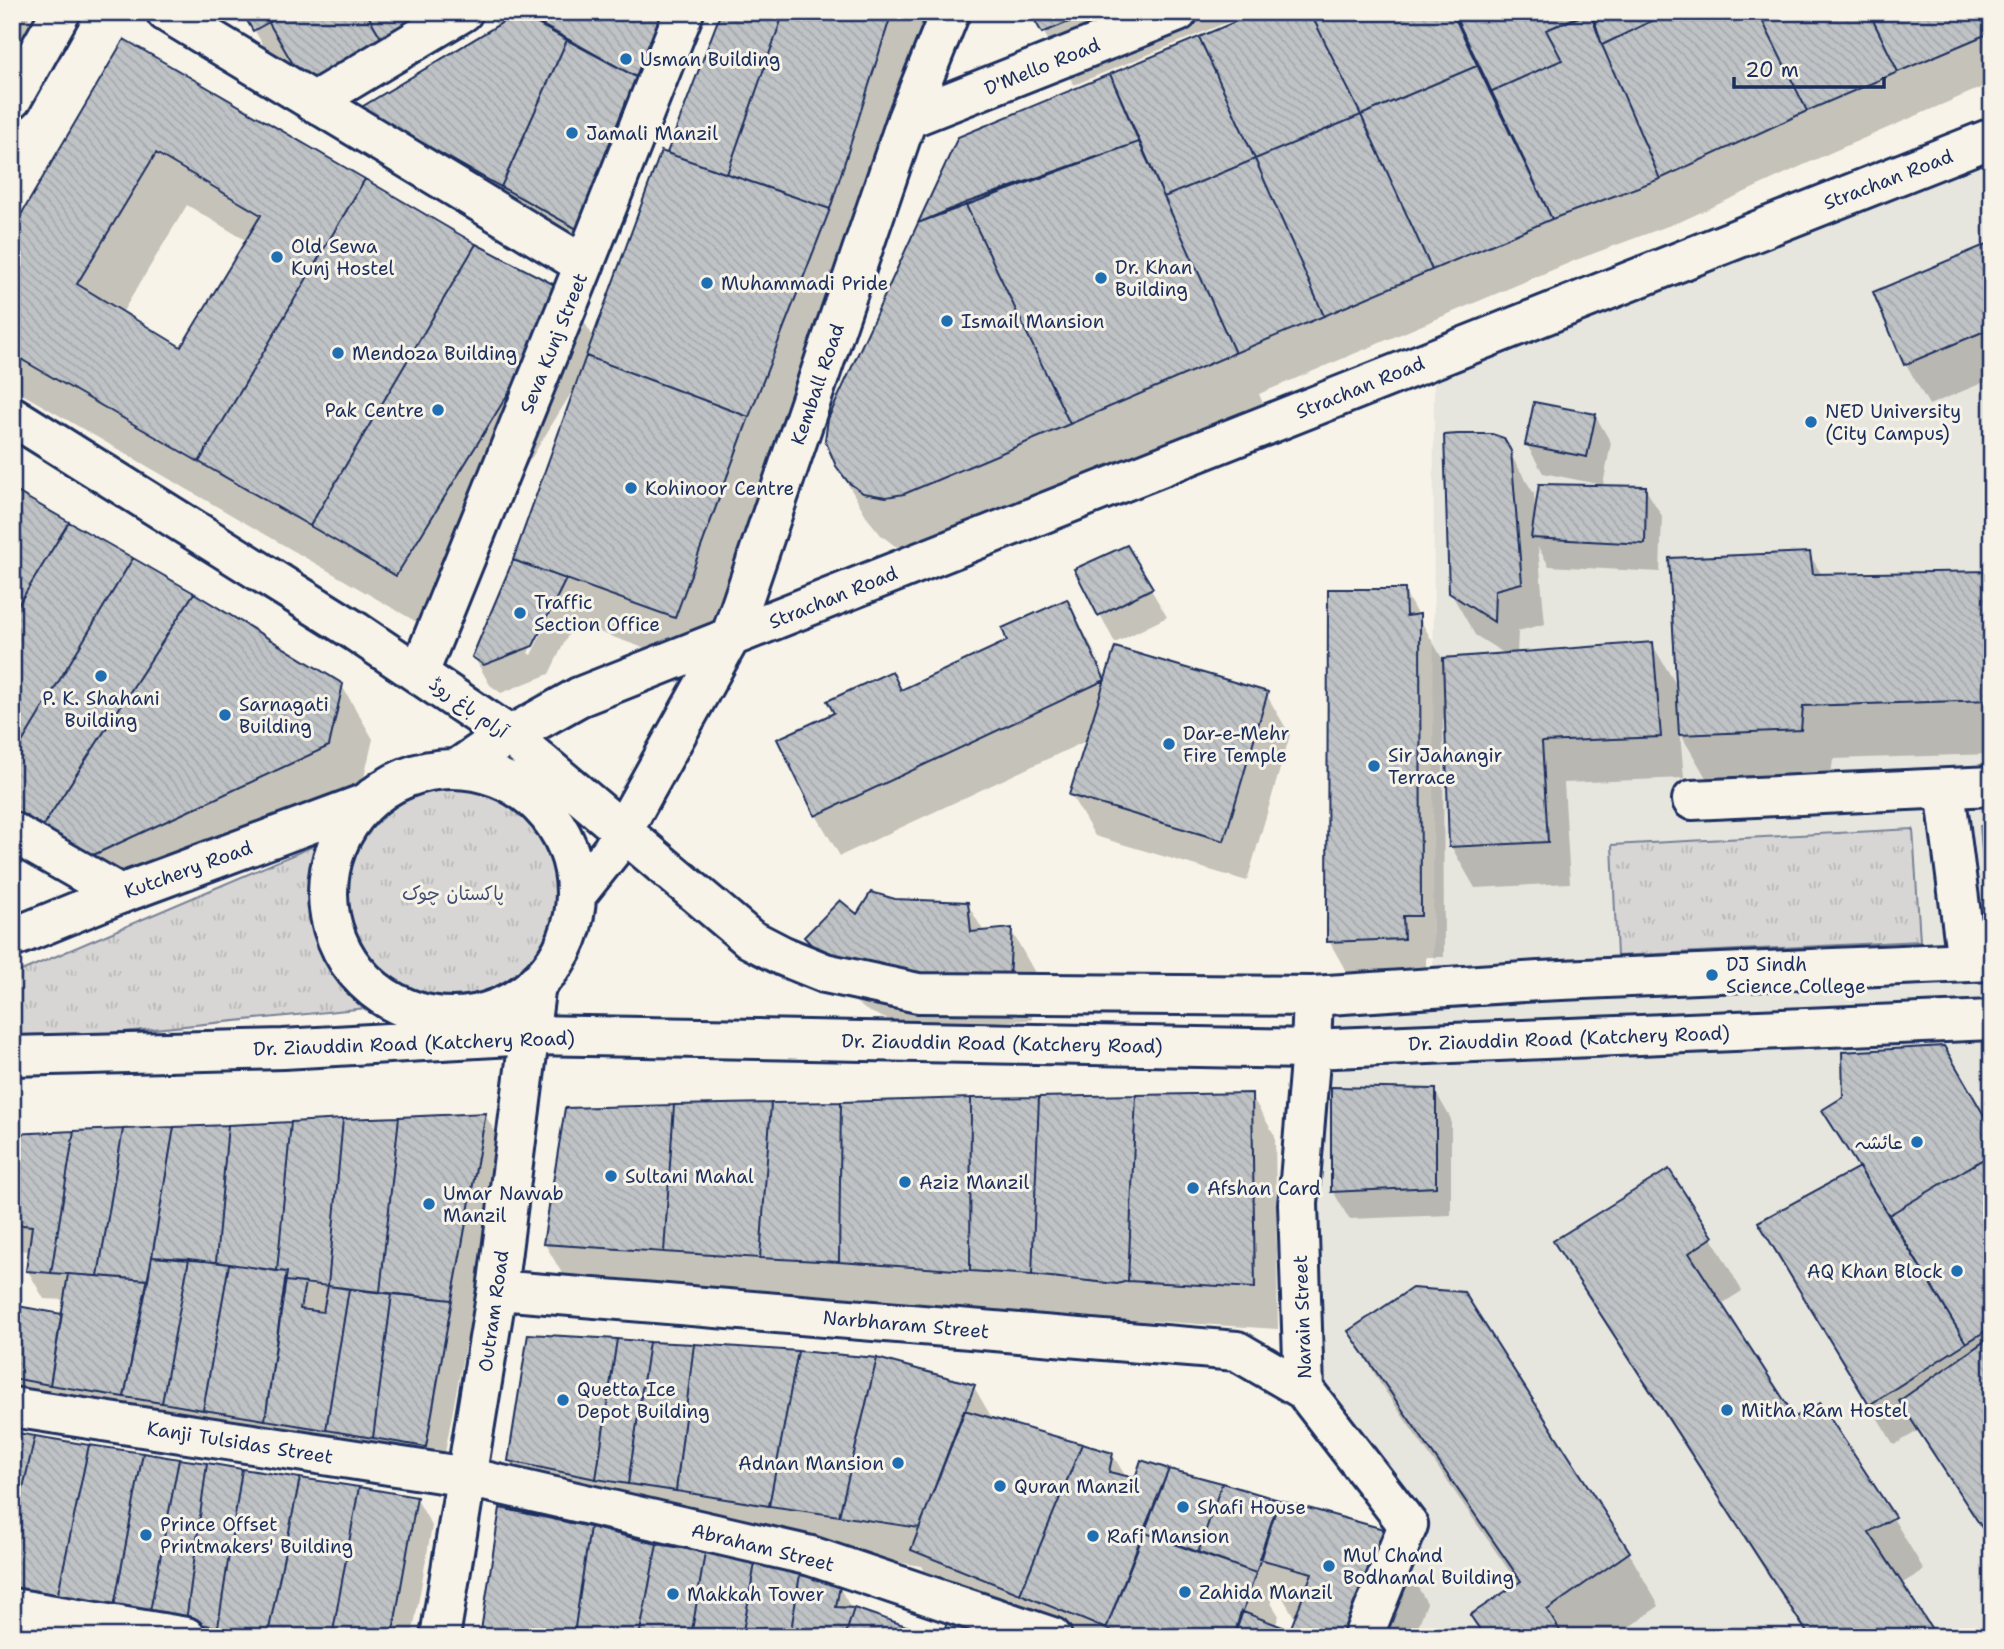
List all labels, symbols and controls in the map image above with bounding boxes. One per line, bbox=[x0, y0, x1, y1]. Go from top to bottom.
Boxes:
street label: D'Mello Road bbox=[981, 32, 1104, 101]
scale bar bbox=[1734, 46, 1885, 90]
place label: Usman Building bbox=[640, 47, 781, 72]
marker: Usman Building bbox=[618, 51, 634, 67]
text: 20 m bbox=[1745, 56, 1799, 84]
place label: Jamali Manzil bbox=[586, 121, 718, 146]
marker: Jamali Manzil bbox=[564, 125, 580, 141]
street label: Strachan Road bbox=[1820, 143, 1956, 216]
place label: Old Sewa Kunj Hostel bbox=[291, 234, 395, 281]
marker: Old Sewa Kunj Hostel bbox=[269, 249, 285, 265]
place label: Dr. Khan Building bbox=[1115, 255, 1192, 302]
street label: Seva Kunj Street bbox=[514, 269, 593, 417]
marker: Dr. Khan Building bbox=[1093, 270, 1109, 286]
place label: Muhammadi Pride bbox=[721, 271, 888, 296]
marker: Muhammadi Pride bbox=[699, 275, 715, 291]
place label: Ismail Mansion bbox=[961, 309, 1104, 334]
marker: Ismail Mansion bbox=[939, 313, 955, 329]
street label: Kemball Road bbox=[785, 320, 850, 448]
place label: Mendoza Building bbox=[352, 341, 517, 366]
marker: Mendoza Building bbox=[330, 345, 346, 361]
street label: Strachan Road bbox=[1292, 350, 1428, 425]
place label: Pak Centre bbox=[325, 398, 424, 423]
place label: NED University (City Campus) bbox=[1825, 399, 1961, 446]
marker: Pak Centre bbox=[430, 402, 446, 418]
marker: NED University (City Campus) bbox=[1803, 414, 1819, 430]
place label: Kohinoor Centre bbox=[645, 476, 794, 501]
marker: Kohinoor Centre bbox=[623, 480, 639, 496]
street label: Strachan Road bbox=[765, 560, 901, 635]
place label: Traffic Section Office bbox=[534, 590, 660, 637]
marker: Traffic Section Office bbox=[512, 605, 528, 621]
marker: P. K. Shahani Building bbox=[93, 668, 109, 684]
street label: آرام باغ روڈ bbox=[423, 671, 514, 746]
place label: P. K. Shahani Building bbox=[42, 686, 160, 733]
place label: Sarnagati Building bbox=[239, 692, 329, 739]
marker: Sarnagati Building bbox=[217, 707, 233, 723]
place label: Dar-e-Mehr Fire Temple bbox=[1183, 721, 1289, 768]
marker: Dar-e-Mehr Fire Temple bbox=[1161, 736, 1177, 752]
place label: Sir Jahangir Terrace bbox=[1388, 743, 1502, 790]
marker: Sir Jahangir Terrace bbox=[1366, 758, 1382, 774]
street label: Kutchery Road bbox=[121, 835, 256, 904]
park label: پاکستان چوک bbox=[402, 881, 504, 906]
place label: DJ Sindh Science College bbox=[1726, 952, 1866, 999]
marker: DJ Sindh Science College bbox=[1704, 967, 1720, 983]
street label: Dr. Ziauddin Road (Katchery Road) bbox=[1408, 1020, 1730, 1057]
street label: Dr. Ziauddin Road (Katchery Road) bbox=[253, 1025, 575, 1062]
street label: Dr. Ziauddin Road (Katchery Road) bbox=[841, 1028, 1163, 1059]
place label: عائشہ bbox=[1855, 1130, 1903, 1155]
marker: عائشہ bbox=[1909, 1134, 1925, 1150]
place label: Sultani Mahal bbox=[625, 1164, 754, 1189]
marker: Sultani Mahal bbox=[603, 1168, 619, 1184]
place label: Aziz Manzil bbox=[919, 1170, 1029, 1195]
marker: Aziz Manzil bbox=[897, 1174, 913, 1190]
place label: Afshan Card bbox=[1207, 1176, 1321, 1201]
marker: Afshan Card bbox=[1185, 1180, 1201, 1196]
place label: Umar Nawab Manzil bbox=[443, 1181, 564, 1228]
marker: Umar Nawab Manzil bbox=[421, 1196, 437, 1212]
street label: Outram Road bbox=[473, 1249, 514, 1374]
street label: Narain Street bbox=[1288, 1254, 1317, 1380]
place label: AQ Khan Block bbox=[1807, 1259, 1943, 1284]
marker: AQ Khan Block bbox=[1949, 1263, 1965, 1279]
street label: Narbharam Street bbox=[822, 1305, 990, 1344]
place label: Quetta Ice Depot Building bbox=[577, 1377, 710, 1424]
marker: Quetta Ice Depot Building bbox=[555, 1392, 571, 1408]
place label: Mitha Ram Hostel bbox=[1741, 1398, 1908, 1423]
marker: Mitha Ram Hostel bbox=[1719, 1402, 1735, 1418]
street label: Kanji Tulsidas Street bbox=[145, 1415, 335, 1470]
place label: Adnan Mansion bbox=[738, 1451, 884, 1476]
marker: Adnan Mansion bbox=[890, 1455, 906, 1471]
place label: Quran Manzil bbox=[1014, 1474, 1140, 1499]
marker: Quran Manzil bbox=[992, 1478, 1008, 1494]
place label: Shafi House bbox=[1197, 1495, 1306, 1520]
marker: Shafi House bbox=[1175, 1499, 1191, 1515]
place label: Prince Offset Printmakers' Building bbox=[160, 1512, 353, 1559]
street label: Abraham Street bbox=[689, 1518, 837, 1577]
place label: Rafi Mansion bbox=[1107, 1524, 1229, 1549]
marker: Prince Offset Printmakers' Building bbox=[138, 1527, 154, 1543]
marker: Rafi Mansion bbox=[1085, 1528, 1101, 1544]
place label: Mul Chand Bodhamal Building bbox=[1343, 1543, 1514, 1590]
marker: Mul Chand Bodhamal Building bbox=[1321, 1558, 1337, 1574]
place label: Zahida Manzil bbox=[1199, 1580, 1333, 1605]
place label: Makkah Tower bbox=[687, 1582, 824, 1607]
marker: Zahida Manzil bbox=[1177, 1584, 1193, 1600]
marker: Makkah Tower bbox=[665, 1586, 681, 1602]

